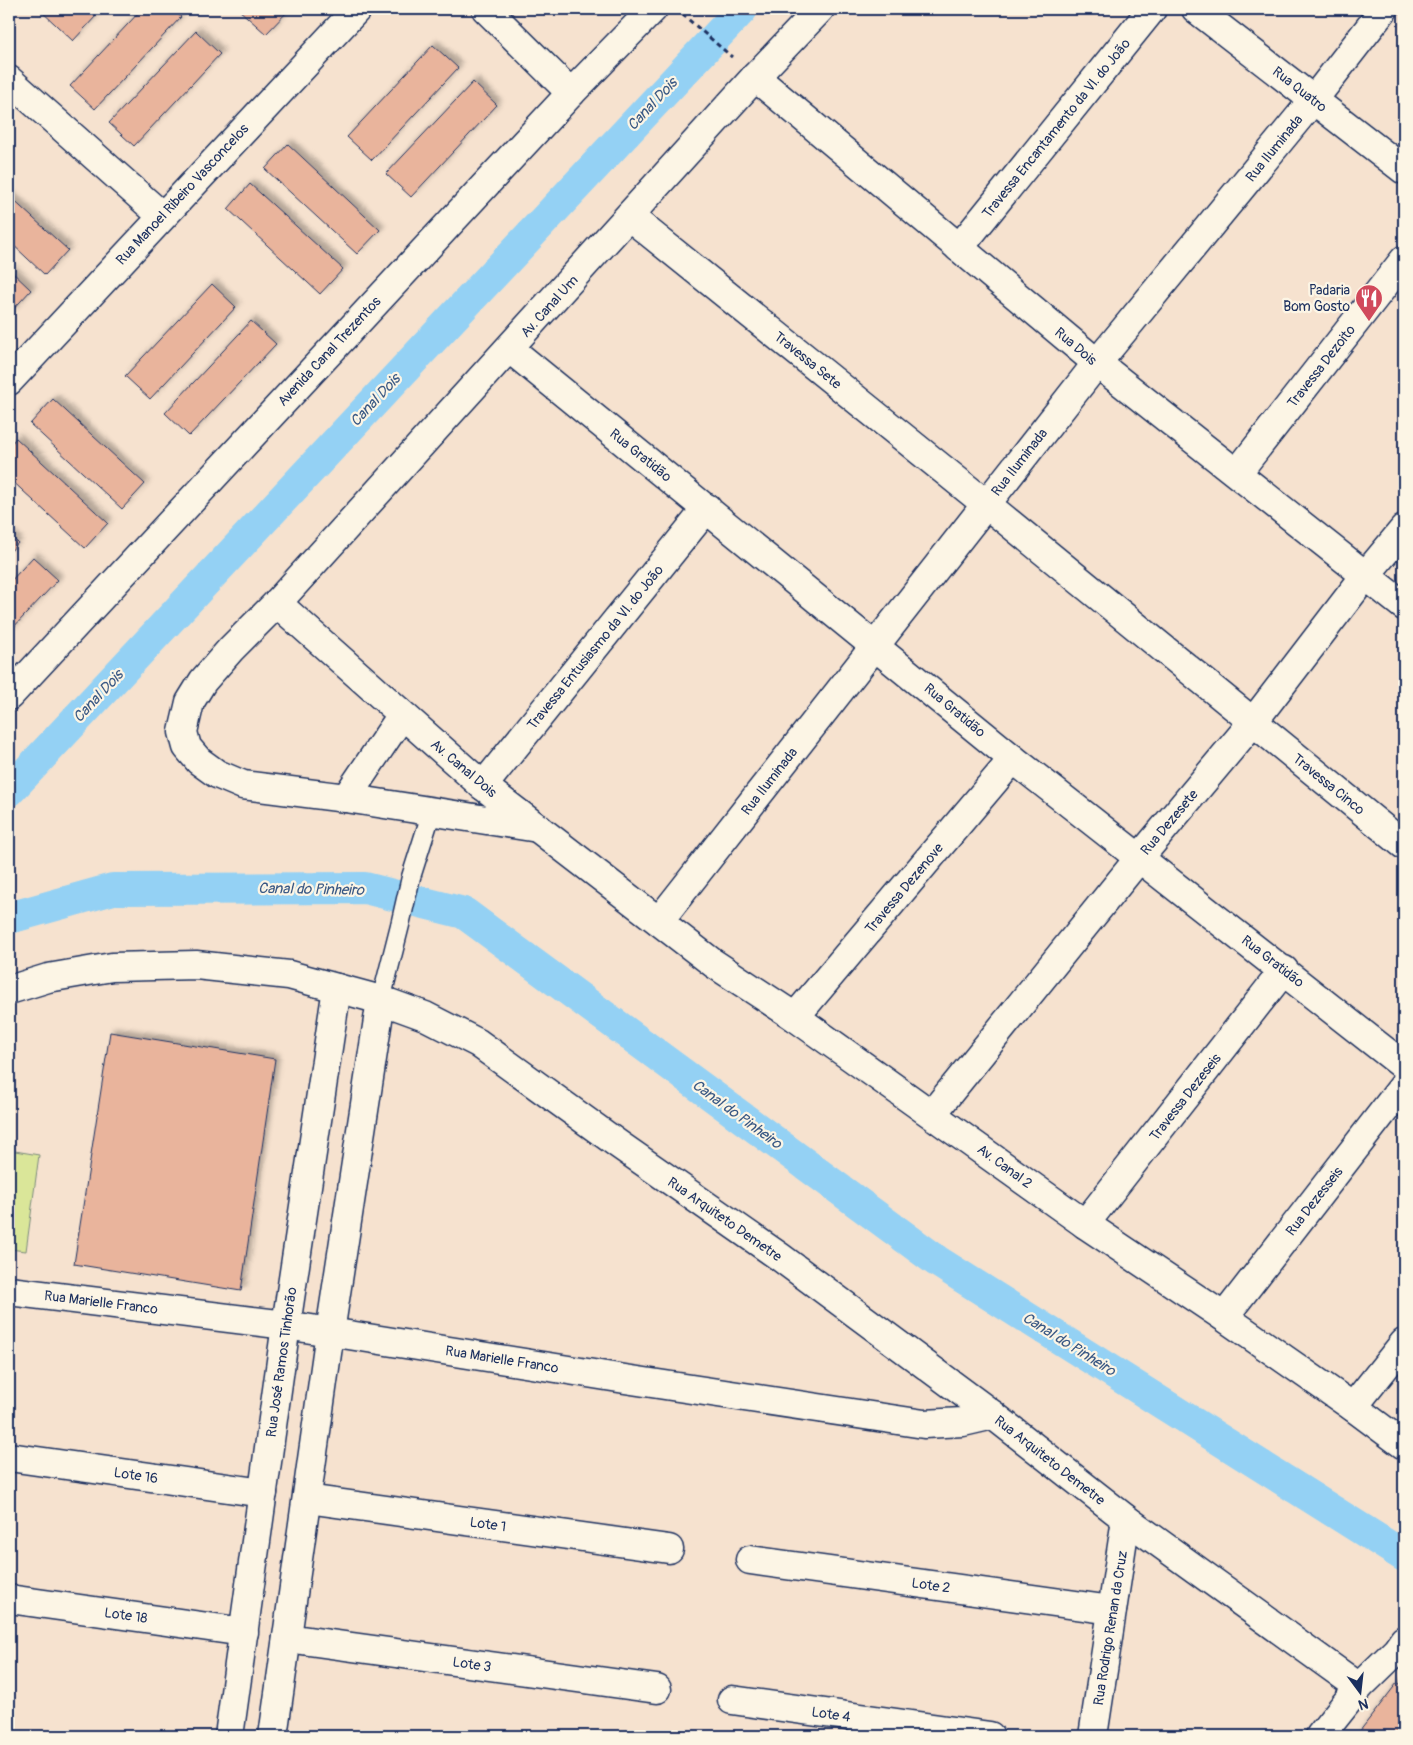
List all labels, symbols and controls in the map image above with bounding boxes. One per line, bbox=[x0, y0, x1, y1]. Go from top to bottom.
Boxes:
street label: Travessa Encantamento da Vl. do João bbox=[979, 35, 1134, 221]
street label: Rua Quatro bbox=[1269, 63, 1331, 116]
water label: Canal Dois bbox=[623, 72, 683, 135]
street label: Rua Iluminada bbox=[1242, 111, 1307, 185]
street label: Rua Manoel Ribeiro Vasconcelos bbox=[112, 120, 253, 268]
street label: Av. Canal Um bbox=[517, 272, 582, 341]
place label: Padaria Bom Gosto bbox=[1283, 282, 1350, 315]
restaurant icon: Padaria Bom Gosto bbox=[1354, 283, 1384, 322]
street label: Avenida Canal Trezentos bbox=[274, 292, 385, 410]
street label: Travessa Dezoito bbox=[1284, 321, 1359, 411]
street label: Rua Dois bbox=[1051, 324, 1101, 369]
street label: Travessa Sete bbox=[771, 328, 845, 393]
water label: Canal Dois bbox=[346, 368, 406, 431]
street label: Rua Gratidão bbox=[606, 425, 675, 486]
street label: Rua Iluminada bbox=[988, 425, 1051, 500]
street label: Travessa Entusiasmo da Vl. do João bbox=[524, 561, 667, 733]
water label: Canal Dois bbox=[69, 664, 129, 727]
street label: Rua Gratidão bbox=[921, 680, 989, 741]
street label: Av. Canal Dois bbox=[427, 736, 501, 801]
street label: Rua Iluminada bbox=[738, 744, 801, 819]
street label: Travessa Cinco bbox=[1289, 750, 1368, 819]
street label: Rua Dezesete bbox=[1137, 786, 1202, 859]
street label: Travessa Dezenove bbox=[862, 840, 947, 937]
water label: Canal do Pinheiro bbox=[258, 879, 365, 900]
street label: Rua Gratidão bbox=[1238, 932, 1308, 991]
street label: Travessa Dezeseis bbox=[1146, 1050, 1225, 1144]
water label: Canal do Pinheiro bbox=[688, 1076, 786, 1154]
street label: Av. Canal 2 bbox=[974, 1141, 1036, 1192]
street label: Rua Dezesseis bbox=[1282, 1163, 1347, 1239]
street label: Rua Arquiteto Demetre bbox=[664, 1174, 785, 1265]
street label: Rua José Ramos Tinhorão bbox=[263, 1285, 301, 1438]
street label: Rua Marielle Franco bbox=[43, 1287, 159, 1318]
water label: Canal do Pinheiro bbox=[1019, 1308, 1119, 1381]
street label: Rua Marielle Franco bbox=[444, 1342, 560, 1377]
street label: Rua Arquiteto Demetre bbox=[991, 1412, 1108, 1509]
street label: Lote 16 bbox=[113, 1464, 159, 1487]
street label: Lote 1 bbox=[469, 1514, 507, 1535]
street label: Rua Rodrigo Renan da Cruz bbox=[1090, 1550, 1131, 1707]
street label: Lote 2 bbox=[911, 1574, 952, 1597]
street label: Lote 18 bbox=[103, 1604, 149, 1627]
street label: Lote 3 bbox=[452, 1653, 493, 1676]
north arrow bbox=[1336, 1668, 1386, 1718]
text: N bbox=[1356, 1695, 1370, 1714]
street label: Lote 4 bbox=[810, 1703, 851, 1726]

